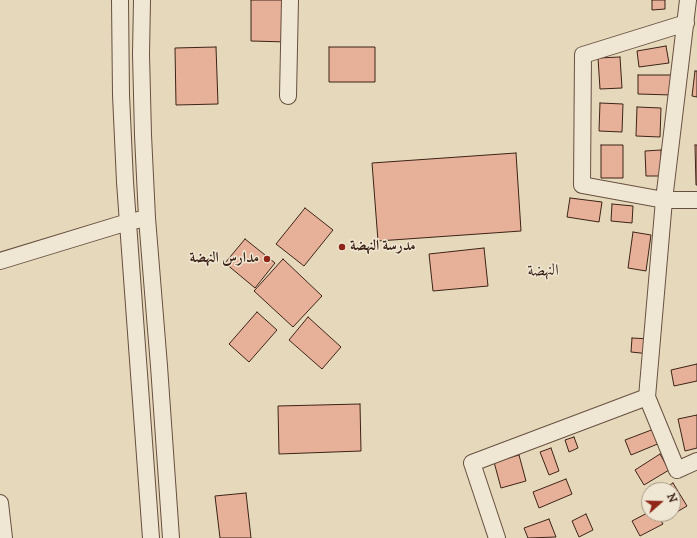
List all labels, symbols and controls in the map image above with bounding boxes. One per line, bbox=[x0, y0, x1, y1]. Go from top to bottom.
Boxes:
place label: مدرسة النهضة bbox=[350, 238, 416, 256]
marker: مدرسة النهضة bbox=[337, 242, 347, 252]
place label: مدارس النهضة bbox=[189, 250, 259, 268]
marker: مدارس النهضة bbox=[262, 254, 272, 264]
district label: النهضة bbox=[527, 262, 559, 282]
north arrow bbox=[641, 482, 681, 522]
text: N bbox=[663, 492, 679, 505]

